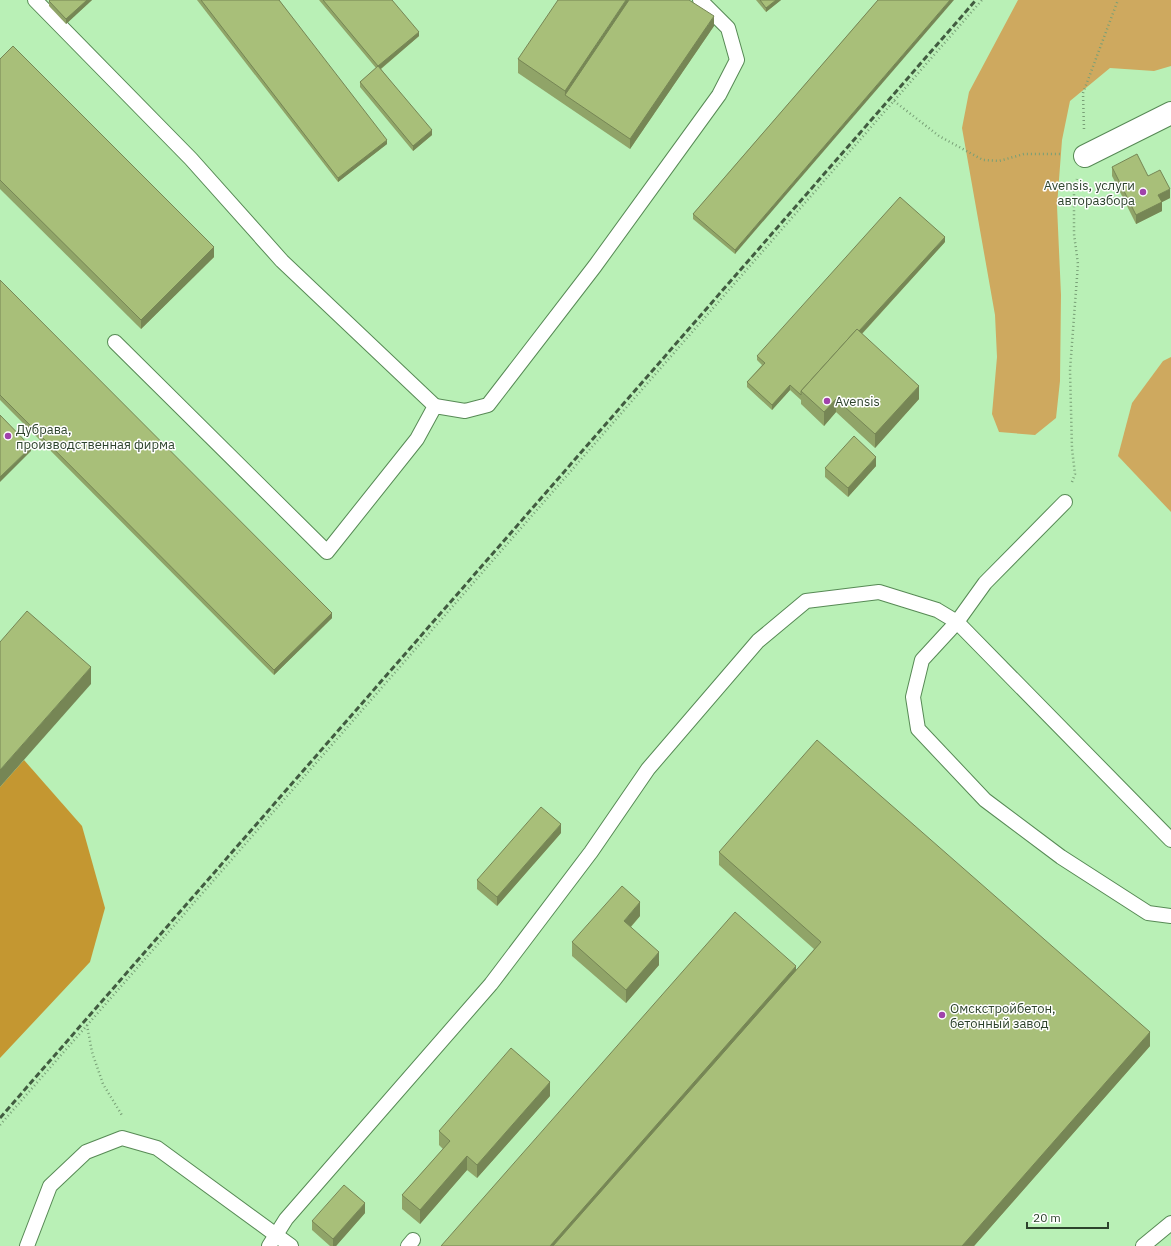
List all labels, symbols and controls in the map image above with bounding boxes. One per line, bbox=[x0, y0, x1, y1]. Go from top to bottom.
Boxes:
place label: Avensis, услуги авторазбора bbox=[1044, 177, 1135, 209]
marker: Avensis, услуги авторазбора bbox=[1138, 187, 1148, 197]
place label: Avensis bbox=[835, 393, 880, 410]
marker: Avensis bbox=[822, 396, 832, 406]
place label: Дубрава, производственная фирма bbox=[16, 421, 175, 453]
marker: Дубрава, производственная фирма bbox=[3, 431, 13, 441]
place label: Омскстройбетон, бетонный завод bbox=[950, 1000, 1056, 1032]
marker: Омскстройбетон, бетонный завод bbox=[937, 1010, 947, 1020]
scale bar bbox=[1027, 1204, 1108, 1230]
text: 20 m bbox=[1033, 1210, 1061, 1225]

